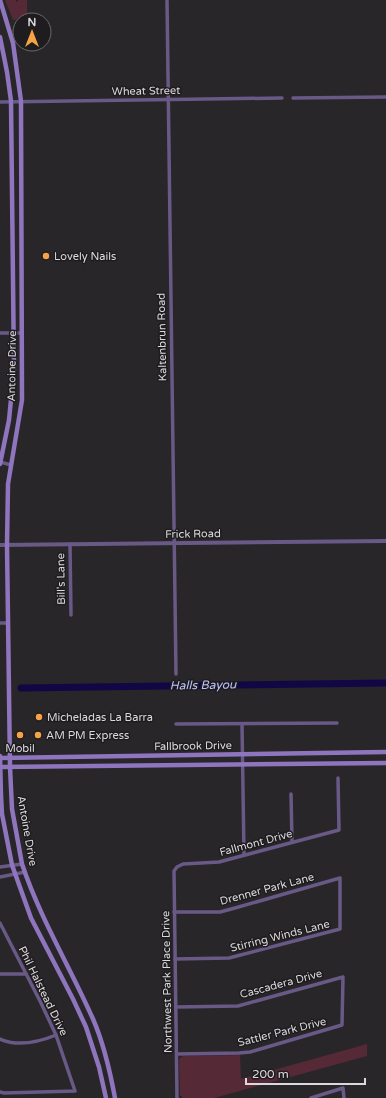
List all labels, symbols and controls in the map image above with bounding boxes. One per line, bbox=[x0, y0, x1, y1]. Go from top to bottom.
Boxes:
north arrow bbox=[12, 12, 52, 52]
text: N bbox=[28, 16, 36, 29]
street label: Wheat Street bbox=[112, 84, 180, 98]
place label: Lovely Nails bbox=[54, 250, 116, 263]
marker: Lovely Nails bbox=[41, 251, 51, 261]
street label: Kaltenbrun Road bbox=[155, 293, 169, 381]
street label: Antoine Drive bbox=[5, 330, 19, 402]
street label: Frick Road bbox=[165, 527, 221, 541]
street label: Bill's Lane bbox=[54, 553, 68, 605]
water label: Halls Bayou bbox=[170, 677, 237, 693]
place label: Micheladas La Barra bbox=[47, 711, 153, 724]
marker: Micheladas La Barra bbox=[34, 712, 44, 722]
place label: AM PM Express bbox=[46, 729, 129, 742]
marker: Mobil bbox=[15, 730, 25, 740]
marker: AM PM Express bbox=[33, 730, 43, 740]
street label: Fallbrook Drive bbox=[154, 739, 232, 753]
place label: Mobil bbox=[5, 742, 35, 755]
street label: Antoine Drive bbox=[14, 795, 40, 867]
street label: Fallmont Drive bbox=[218, 827, 294, 859]
street label: Drenner Park Lane bbox=[219, 870, 315, 908]
street label: Northwest Park Place Drive bbox=[159, 911, 175, 1053]
street label: Stirring Winds Lane bbox=[229, 917, 331, 955]
street label: Phil Halstead Drive bbox=[16, 944, 70, 1038]
street label: Cascadera Drive bbox=[238, 967, 324, 1001]
street label: Sattler Park Drive bbox=[236, 1015, 328, 1049]
scale bar bbox=[246, 1060, 365, 1086]
text: 200 m bbox=[252, 1067, 289, 1081]

